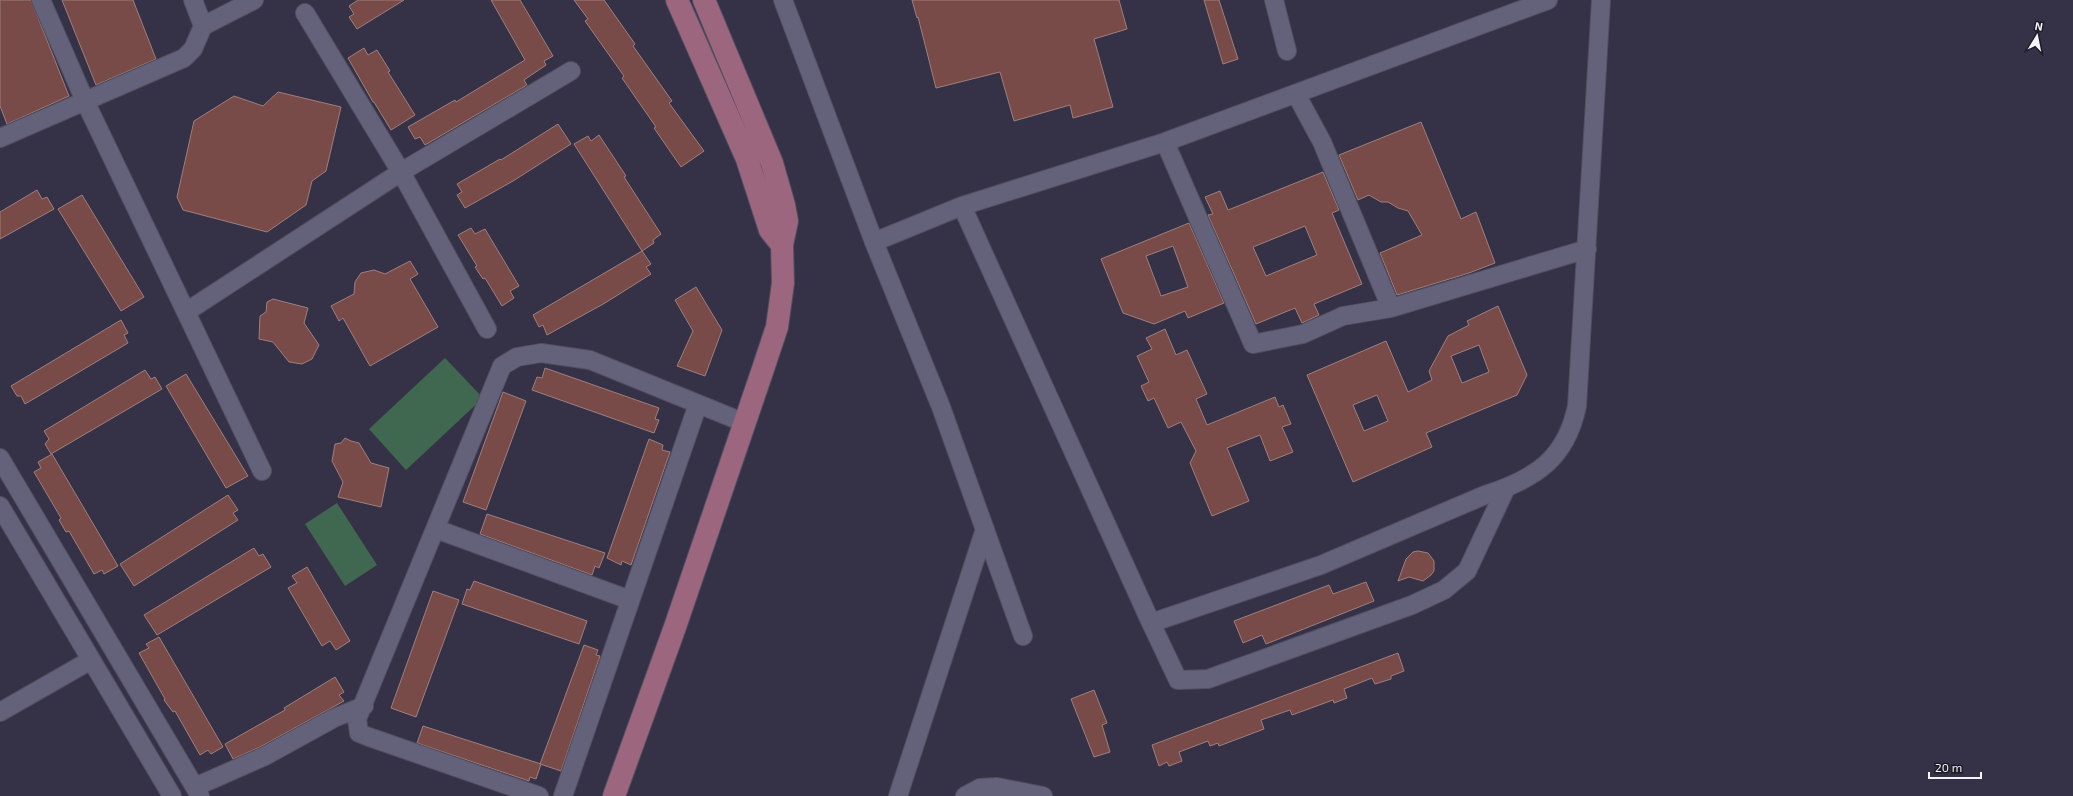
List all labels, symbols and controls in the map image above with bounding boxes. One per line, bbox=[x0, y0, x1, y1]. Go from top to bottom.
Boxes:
north arrow bbox=[2017, 16, 2057, 56]
text: N bbox=[2034, 19, 2044, 33]
scale bar bbox=[1929, 754, 1981, 780]
text: 20 m bbox=[1935, 760, 1962, 774]

